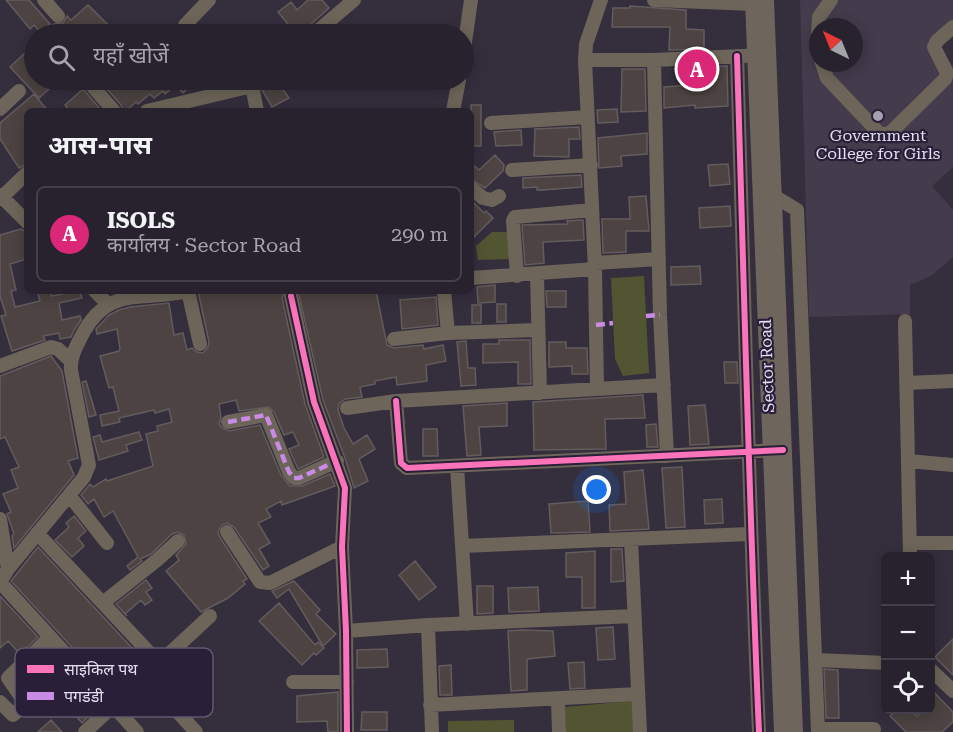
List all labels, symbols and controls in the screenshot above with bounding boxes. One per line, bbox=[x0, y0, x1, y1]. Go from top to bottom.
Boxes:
north arrow bbox=[809, 18, 863, 72]
search box bbox=[24, 24, 474, 90]
icon: search bbox=[45, 41, 78, 74]
text: यहाँ खोजें bbox=[93, 43, 169, 68]
pin: A bbox=[678, 46, 716, 92]
marker: Government College for Girls bbox=[871, 109, 885, 123]
place label: Government College for Girls bbox=[816, 126, 941, 163]
text: आस-पास bbox=[48, 130, 152, 160]
text: ISOLS bbox=[107, 208, 175, 233]
text: A bbox=[62, 222, 77, 246]
text: 290 m bbox=[391, 222, 448, 246]
text: कार्यालय · Sector Road bbox=[107, 233, 302, 257]
street label: Sector Road bbox=[756, 319, 778, 413]
your location bbox=[582, 475, 611, 504]
map controls bbox=[881, 552, 935, 714]
button: + bbox=[881, 552, 935, 606]
button: − bbox=[881, 606, 935, 660]
legend bbox=[15, 648, 213, 717]
text: साइकिल पथ bbox=[64, 660, 138, 679]
button: locate bbox=[881, 660, 935, 714]
text: पगडंडी bbox=[64, 687, 104, 706]

